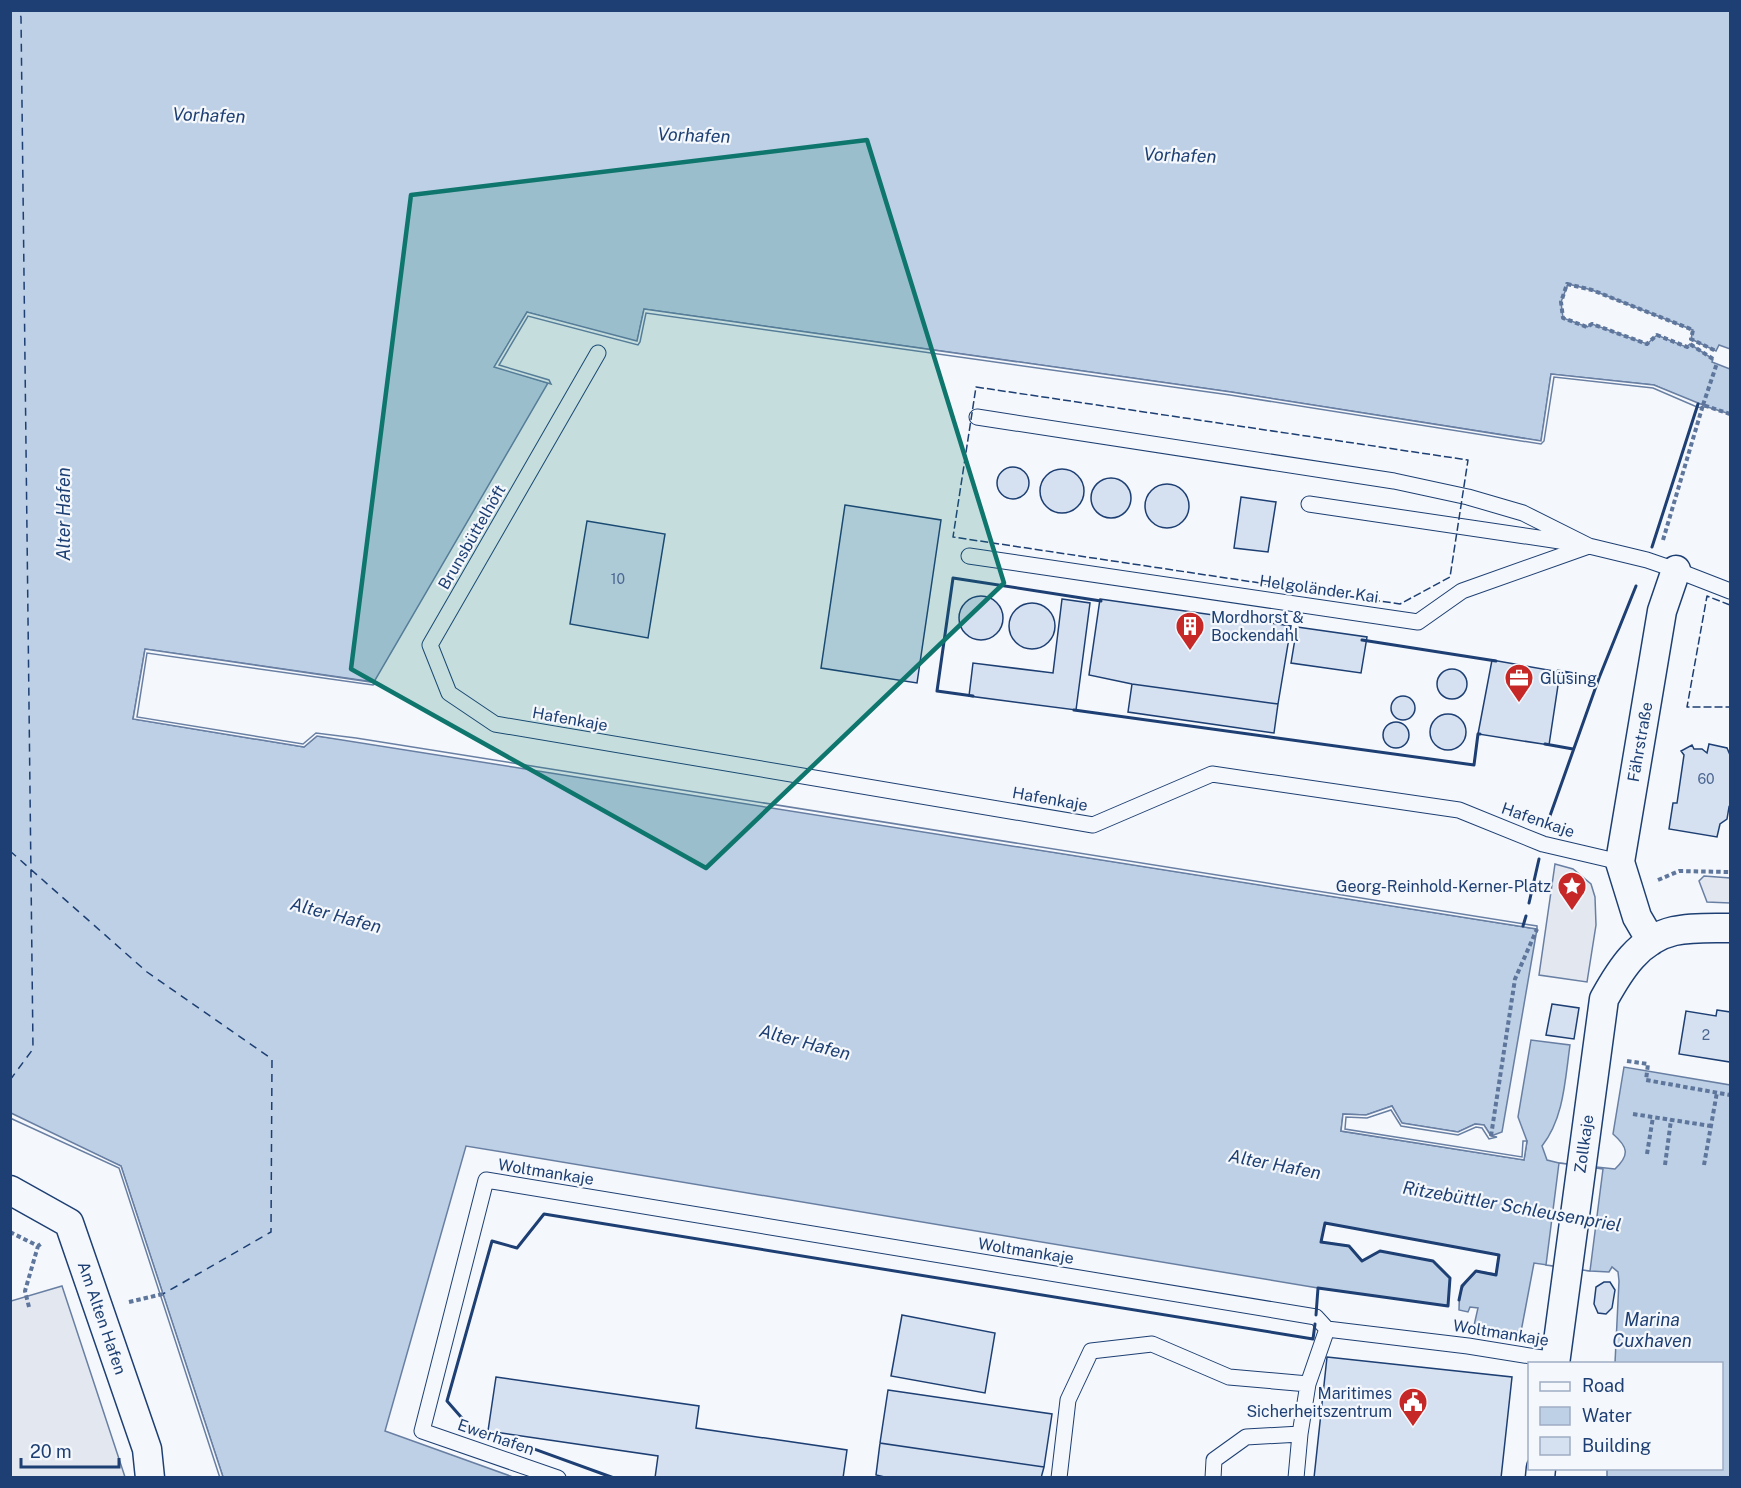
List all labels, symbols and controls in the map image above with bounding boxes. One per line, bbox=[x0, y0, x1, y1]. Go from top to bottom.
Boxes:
water label: Vorhafen bbox=[172, 103, 246, 127]
water label: Vorhafen bbox=[657, 123, 731, 147]
water label: Vorhafen bbox=[1143, 143, 1217, 167]
water label: Alter Hafen bbox=[53, 467, 74, 561]
street label: Brunsbüttelhöft bbox=[434, 481, 510, 593]
house number: 10 bbox=[611, 571, 625, 587]
street label: Helgoländer Kai bbox=[1258, 571, 1380, 607]
place label: Mordhorst & Bockendahl bbox=[1211, 608, 1304, 645]
building icon: Mordhorst & Bockendahl bbox=[1174, 610, 1206, 652]
office icon: Glüsing bbox=[1503, 662, 1535, 704]
place label: Glüsing bbox=[1540, 669, 1597, 688]
street label: Fährstraße bbox=[1624, 700, 1656, 784]
street label: Hafenkaje bbox=[531, 703, 609, 735]
house number: 60 bbox=[1697, 771, 1715, 787]
street label: Hafenkaje bbox=[1011, 783, 1089, 815]
street label: Hafenkaje bbox=[1499, 799, 1577, 841]
place icon: Georg-Reinhold-Kerner-Platz bbox=[1556, 870, 1588, 912]
place label: Georg-Reinhold-Kerner-Platz bbox=[1336, 877, 1551, 896]
water label: Alter Hafen bbox=[288, 893, 384, 937]
water label: Alter Hafen bbox=[757, 1020, 853, 1064]
house number: 2 bbox=[1702, 1027, 1710, 1043]
street label: Zollkaje bbox=[1570, 1113, 1598, 1175]
water label: Alter Hafen bbox=[1227, 1145, 1323, 1183]
street label: Woltmankaje bbox=[497, 1155, 595, 1189]
water label: Ritzebüttler Schleusenpriel bbox=[1401, 1176, 1623, 1236]
street label: Woltmankaje bbox=[977, 1234, 1075, 1268]
street label: Am Alten Hafen bbox=[74, 1259, 130, 1377]
water label: Marina Cuxhaven bbox=[1612, 1309, 1692, 1351]
street label: Woltmankaje bbox=[1452, 1316, 1550, 1350]
legend bbox=[1528, 1362, 1723, 1470]
text: Road bbox=[1582, 1375, 1625, 1396]
place label: Maritimes Sicherheitszentrum bbox=[1246, 1384, 1392, 1421]
public building icon: Maritimes Sicherheitszentrum bbox=[1397, 1386, 1429, 1428]
text: Water bbox=[1582, 1405, 1632, 1426]
street label: Ewerhafen bbox=[455, 1415, 537, 1459]
scale bar bbox=[21, 1431, 118, 1469]
text: Building bbox=[1582, 1435, 1651, 1456]
text: 20 m bbox=[30, 1441, 72, 1462]

